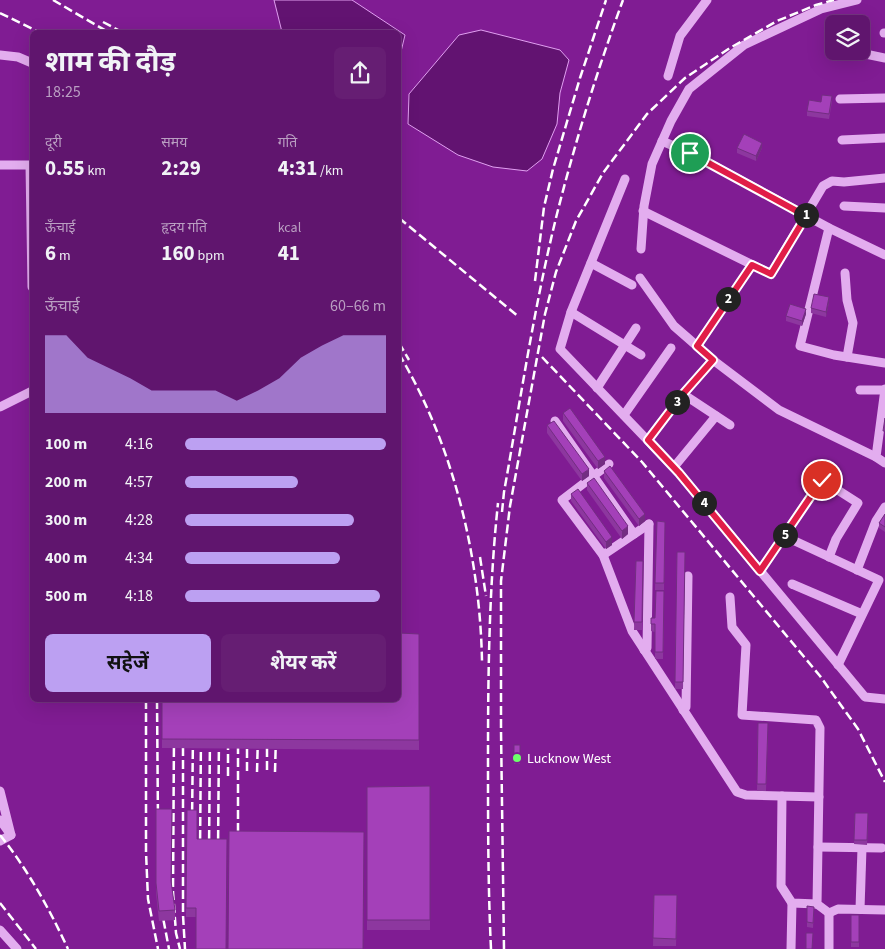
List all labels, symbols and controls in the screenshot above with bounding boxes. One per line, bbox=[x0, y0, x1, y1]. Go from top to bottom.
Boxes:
map controls bbox=[825, 15, 870, 60]
button: layers bbox=[825, 15, 870, 60]
text: शाम की दौड़ bbox=[45, 42, 175, 82]
button: share bbox=[334, 47, 386, 99]
text: 18:25 bbox=[45, 81, 81, 103]
pin bbox=[669, 132, 711, 174]
text: दूरी bbox=[45, 133, 62, 153]
text: समय bbox=[161, 133, 187, 153]
text: गति bbox=[278, 133, 297, 153]
icon: arrive bbox=[676, 139, 704, 167]
text: 0.55 bbox=[45, 153, 85, 183]
text: 2:29 bbox=[161, 153, 201, 183]
text: 4:31 bbox=[278, 153, 317, 183]
text: km bbox=[85, 161, 106, 181]
text: /km bbox=[317, 161, 343, 181]
pin: 1 bbox=[794, 202, 818, 228]
text: 1 bbox=[803, 205, 810, 225]
text: ऊँचाई bbox=[45, 218, 75, 238]
text: हृदय गति bbox=[161, 218, 207, 238]
text: kcal bbox=[278, 218, 301, 238]
text: 6 bbox=[45, 238, 56, 268]
text: 160 bbox=[161, 238, 195, 268]
text: 41 bbox=[278, 238, 300, 268]
text: m bbox=[56, 246, 71, 266]
text: bpm bbox=[195, 246, 225, 266]
pin: 2 bbox=[716, 286, 740, 312]
text: 2 bbox=[725, 289, 732, 309]
text: ऊँचाई bbox=[45, 295, 80, 317]
text: 60–66 m bbox=[330, 295, 386, 317]
pin: 3 bbox=[664, 390, 690, 414]
text: 3 bbox=[674, 392, 681, 412]
text: 100 m bbox=[45, 433, 87, 455]
text: 4:16 bbox=[125, 433, 153, 455]
pin bbox=[801, 459, 843, 501]
icon: check bbox=[808, 466, 836, 494]
text: 200 m bbox=[45, 471, 87, 493]
text: 4:57 bbox=[125, 471, 153, 493]
pin: 4 bbox=[692, 490, 716, 516]
text: 4 bbox=[701, 493, 708, 513]
text: 300 m bbox=[45, 509, 87, 531]
text: 4:28 bbox=[125, 509, 153, 531]
pin: 5 bbox=[772, 522, 798, 548]
text: 5 bbox=[782, 525, 789, 545]
text: 400 m bbox=[45, 547, 87, 569]
text: 4:34 bbox=[125, 547, 153, 569]
text: 500 m bbox=[45, 585, 87, 607]
text: 4:18 bbox=[125, 585, 153, 607]
button: सहेजें bbox=[45, 634, 211, 692]
button: शेयर करें bbox=[221, 634, 386, 692]
place label: Lucknow West bbox=[527, 749, 611, 769]
marker: Lucknow West bbox=[511, 752, 523, 764]

